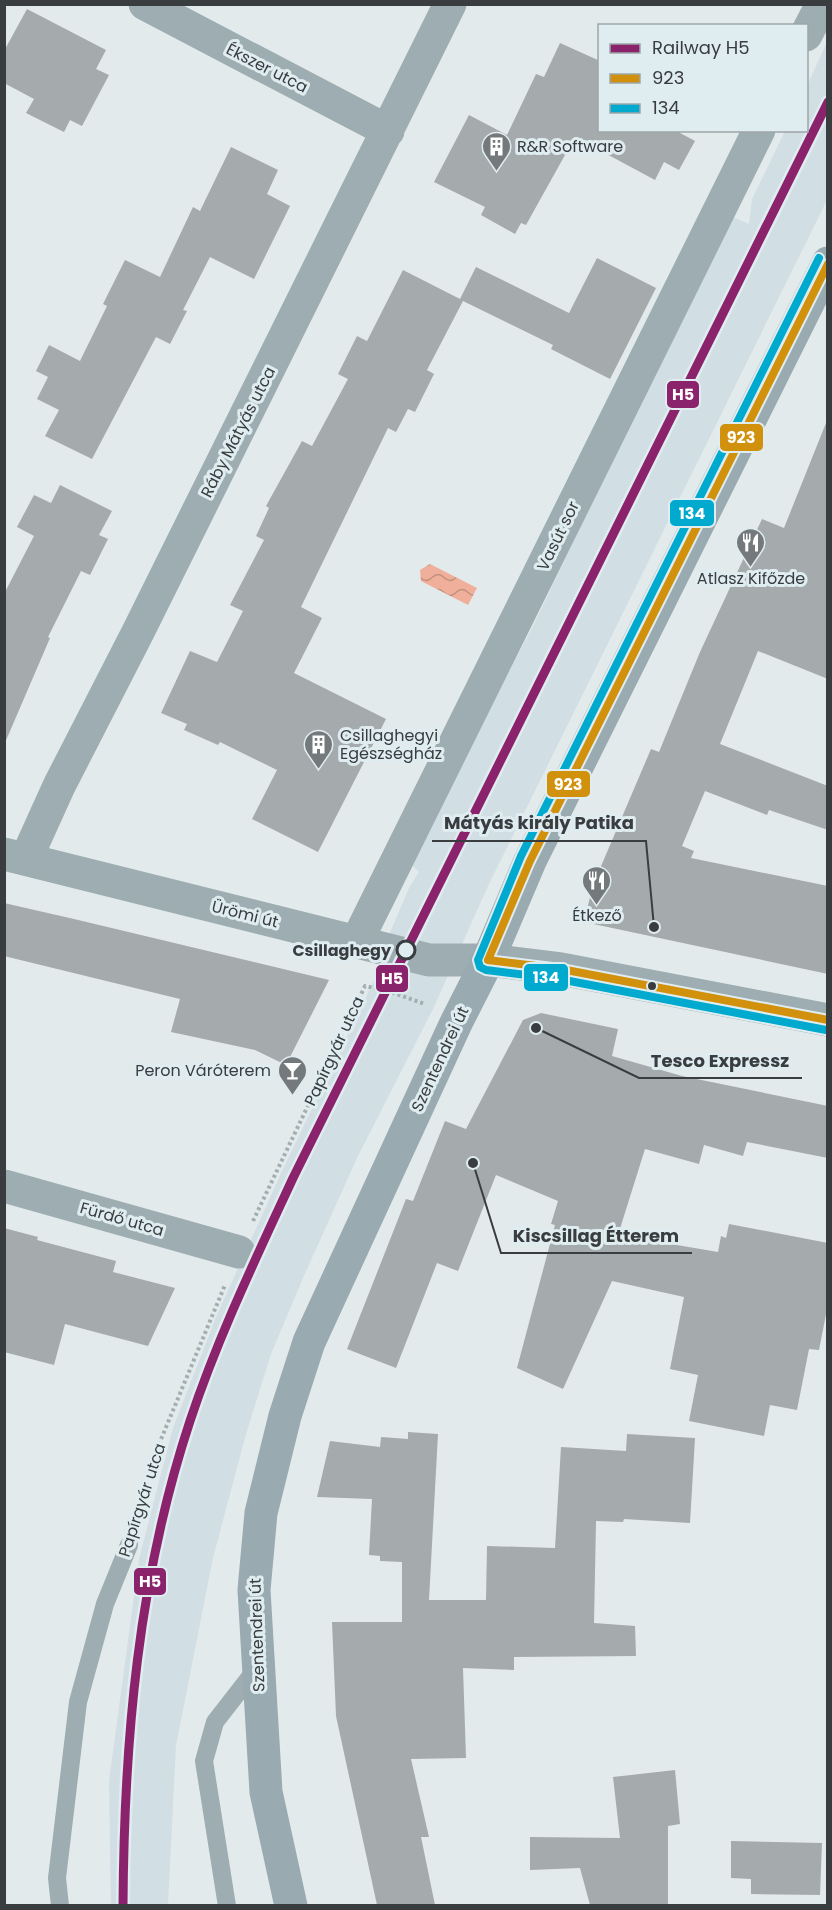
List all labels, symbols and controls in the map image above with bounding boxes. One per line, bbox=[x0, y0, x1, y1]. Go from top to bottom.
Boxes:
legend bbox=[598, 24, 808, 132]
text: Railway H5 bbox=[652, 35, 750, 60]
street label: Ékszer utca bbox=[222, 38, 312, 98]
text: 923 bbox=[652, 65, 684, 90]
text: 134 bbox=[652, 95, 680, 120]
building icon: R&R Software bbox=[480, 130, 512, 172]
place label: R&R Software bbox=[517, 135, 623, 158]
street label: Ráby Mátyás utca bbox=[195, 363, 281, 501]
line badge: H5 bbox=[666, 380, 700, 409]
text: H5 bbox=[672, 383, 694, 406]
line badge: 923 bbox=[719, 423, 764, 452]
text: 923 bbox=[727, 426, 755, 449]
street label: Vasút sor bbox=[531, 497, 585, 575]
line badge: 134 bbox=[669, 499, 715, 527]
text: 134 bbox=[679, 502, 705, 525]
restaurant icon: Atlasz Kifőzde bbox=[735, 526, 767, 568]
place label: Atlasz Kifőzde bbox=[697, 567, 805, 590]
place label: Csillaghegyi Egészségház bbox=[340, 724, 442, 765]
building icon: Csillaghegyi Egészségház bbox=[303, 728, 335, 770]
line badge: 923 bbox=[546, 770, 591, 798]
text: 923 bbox=[554, 773, 582, 796]
callout: Mátyás király Patika bbox=[432, 805, 646, 841]
text: Mátyás király Patika bbox=[444, 810, 634, 835]
restaurant icon: Étkező bbox=[581, 864, 613, 906]
street label: Ürömi út bbox=[209, 895, 281, 933]
place label: Étkező bbox=[572, 904, 622, 927]
place label: Csillaghegy bbox=[292, 939, 392, 962]
marker: Csillaghegy bbox=[396, 940, 416, 960]
line badge: 134 bbox=[523, 963, 569, 992]
line badge: H5 bbox=[375, 964, 409, 993]
text: 134 bbox=[533, 966, 559, 989]
text: H5 bbox=[381, 967, 403, 990]
unlabelled marker bbox=[646, 980, 658, 992]
street label: Papírgyár utca bbox=[299, 993, 369, 1109]
street label: Szentendrei út bbox=[406, 1002, 475, 1115]
callout: Tesco Expressz bbox=[639, 1042, 802, 1078]
text: Tesco Expressz bbox=[651, 1048, 789, 1073]
bar icon: Peron Váróterem bbox=[276, 1054, 308, 1096]
place label: Peron Váróterem bbox=[135, 1059, 271, 1082]
street label: Fürdő utca bbox=[77, 1196, 167, 1242]
callout: Kiscsillag Étterem bbox=[501, 1217, 692, 1253]
text: Kiscsillag Étterem bbox=[513, 1223, 679, 1248]
street label: Papírgyár utca bbox=[113, 1440, 171, 1560]
line badge: H5 bbox=[133, 1567, 167, 1596]
text: H5 bbox=[139, 1570, 161, 1593]
street label: Szentendrei út bbox=[244, 1578, 270, 1692]

